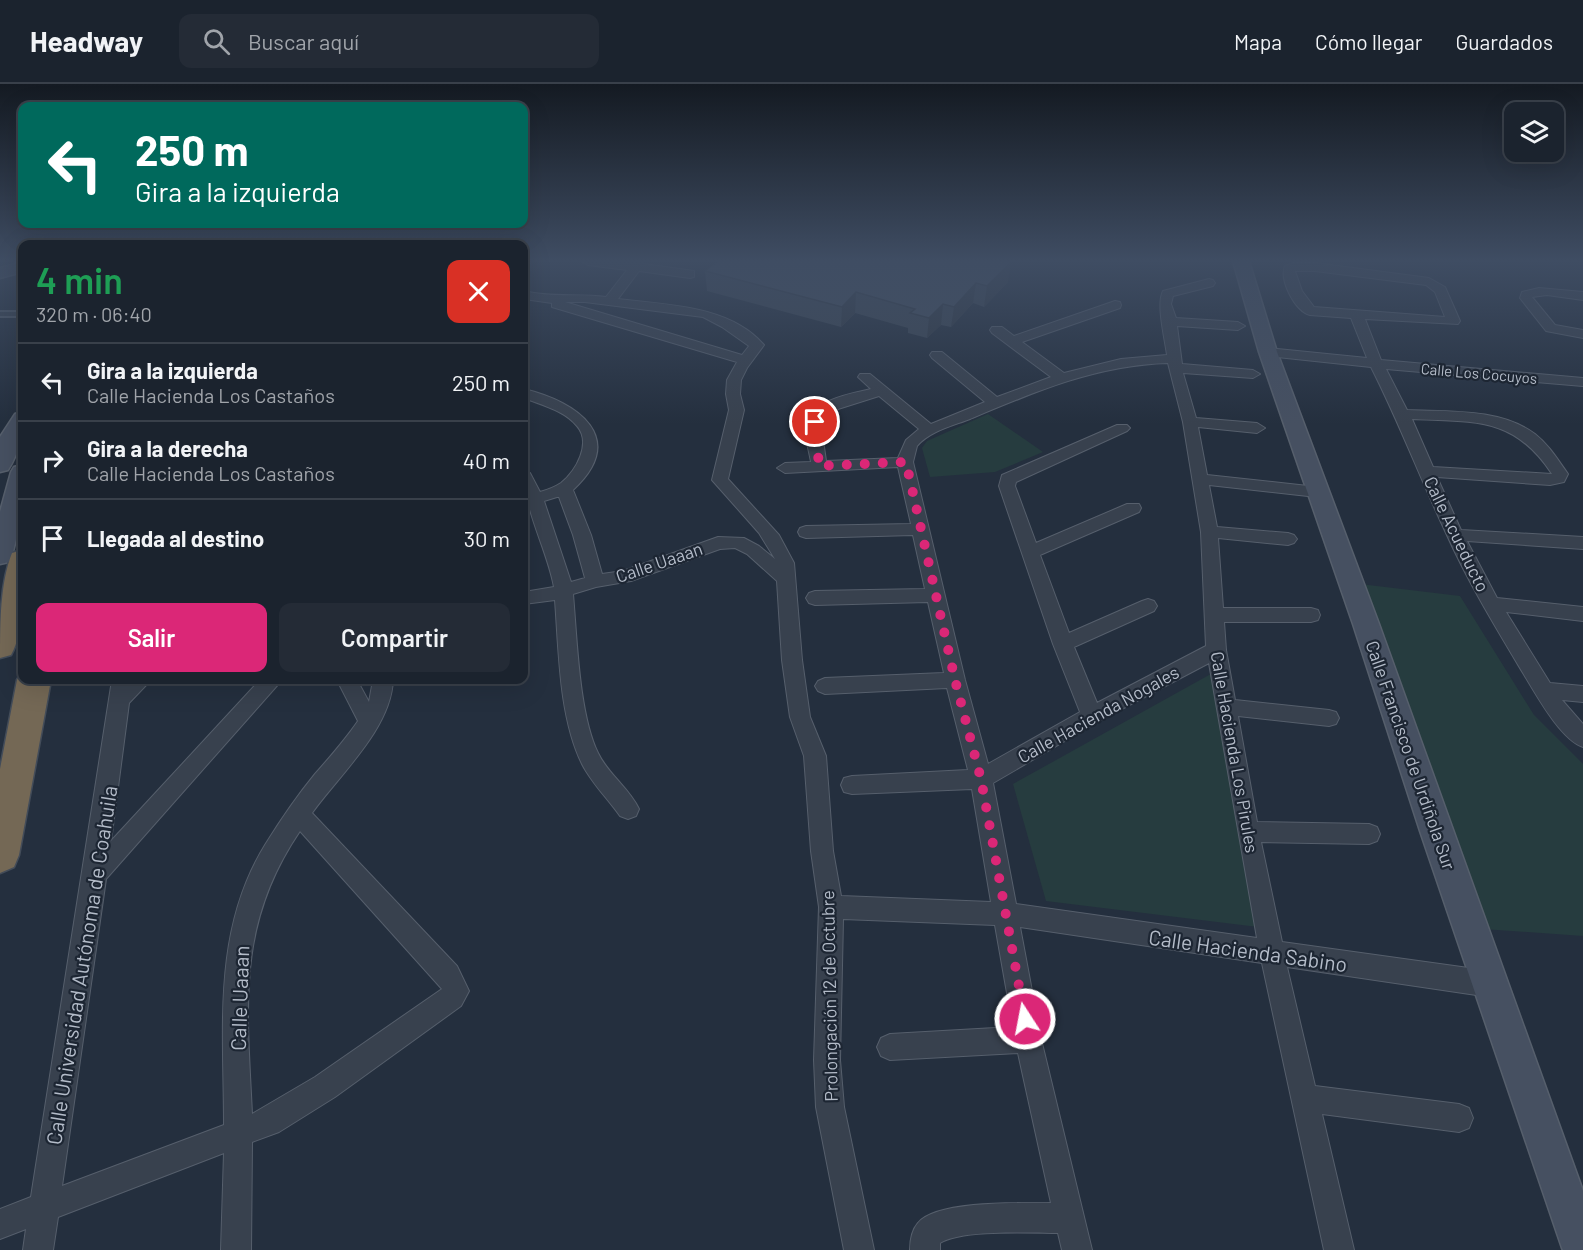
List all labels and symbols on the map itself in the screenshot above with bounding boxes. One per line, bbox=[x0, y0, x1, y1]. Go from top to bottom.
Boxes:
street label: Calle Los Cocuyos bbox=[1420, 359, 1538, 387]
pin bbox=[789, 396, 840, 447]
street label: Calle Acueducto bbox=[1420, 473, 1494, 595]
street label: Calle Uaaan bbox=[613, 537, 705, 587]
street label: Calle Francisco de Urdiñola Sur bbox=[1361, 638, 1461, 873]
street label: Calle Hacienda Los Pirules bbox=[1206, 650, 1264, 854]
street label: Calle Hacienda Nogales bbox=[1013, 660, 1183, 768]
street label: Calle Universidad Autónoma de Coahuila bbox=[40, 784, 122, 1146]
street label: Prolongación 12 de Octubre bbox=[816, 890, 842, 1102]
street label: Calle Hacienda Sabino bbox=[1147, 924, 1349, 976]
street label: Calle Uaaan bbox=[225, 945, 253, 1051]
position arrow bbox=[993, 987, 1057, 1051]

